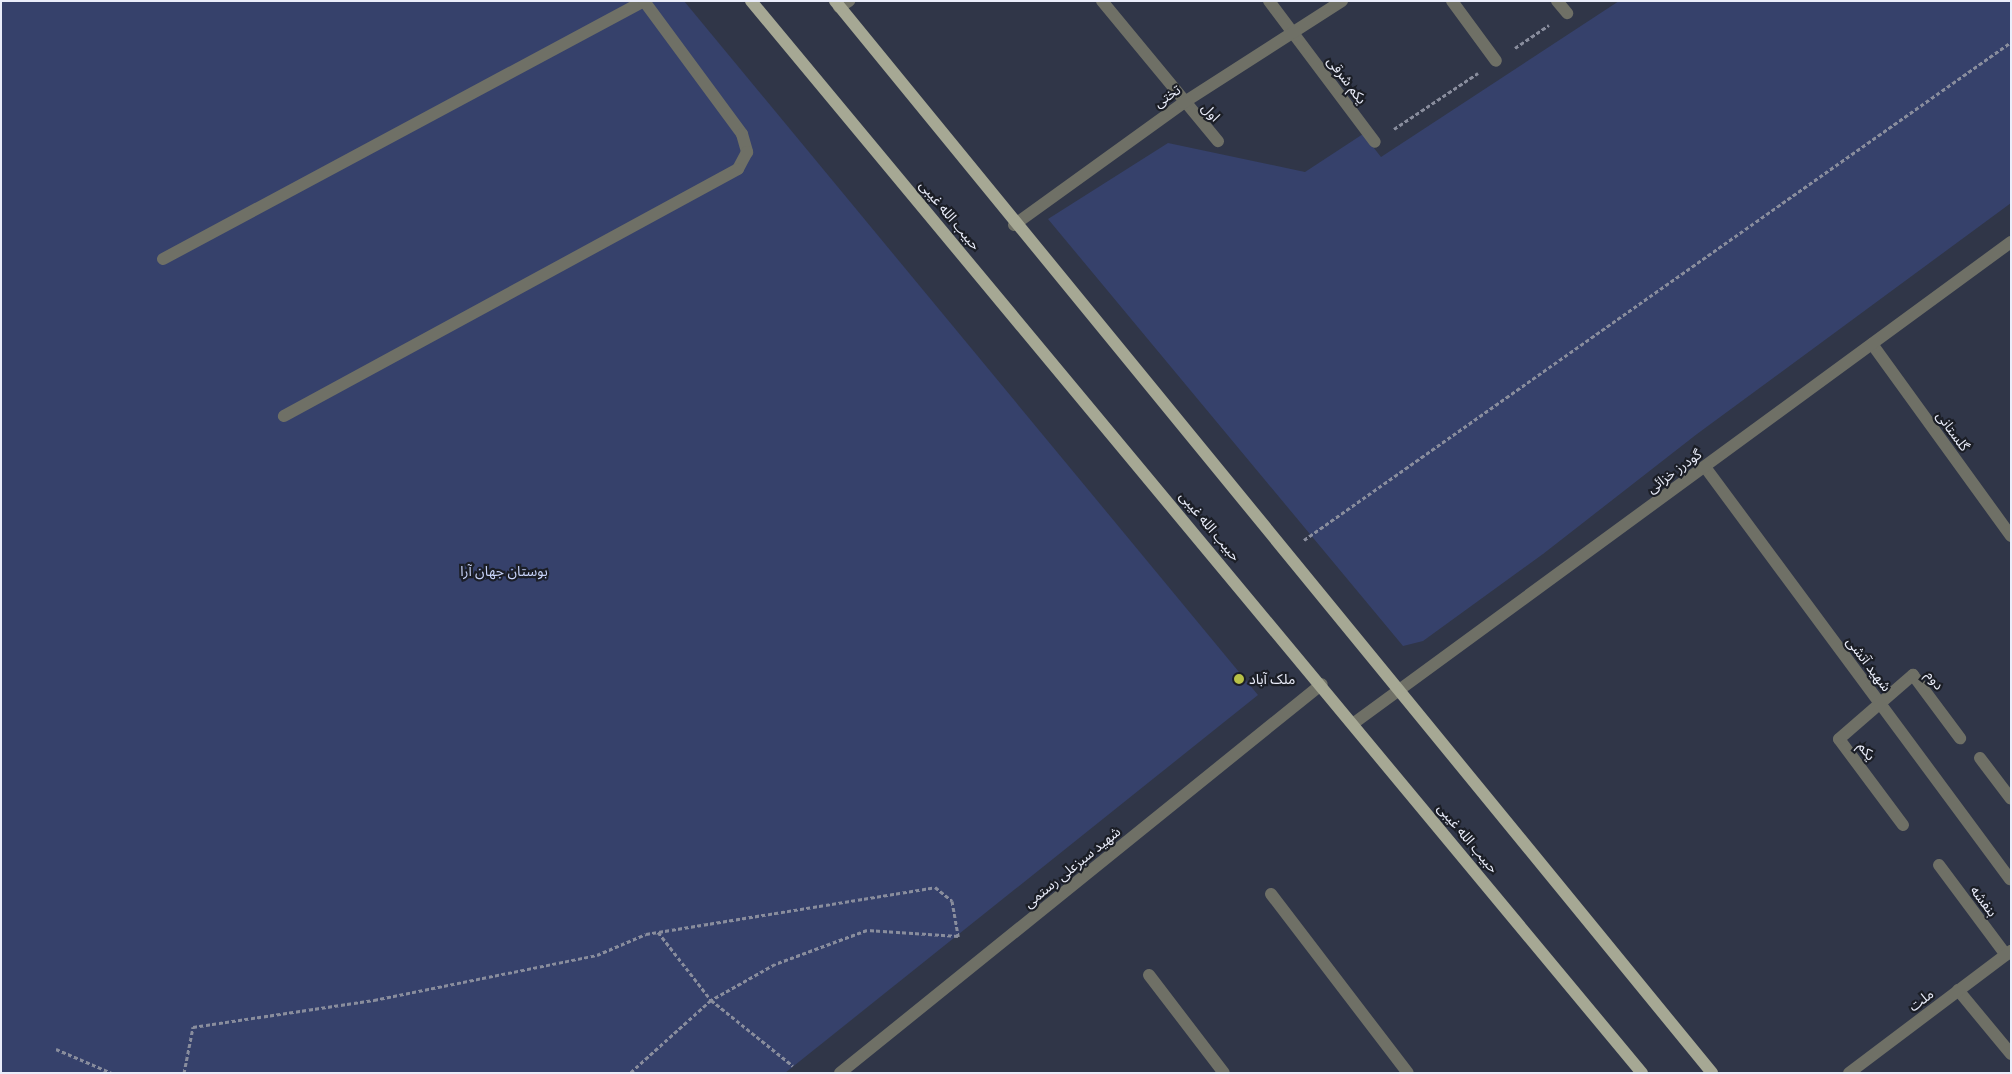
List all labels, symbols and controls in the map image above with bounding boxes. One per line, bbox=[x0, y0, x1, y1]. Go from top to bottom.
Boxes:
street label: یکم شرقی bbox=[1324, 53, 1370, 107]
street label: تختی bbox=[1150, 81, 1184, 111]
street label: اول bbox=[1198, 99, 1224, 125]
street label: حبیب الله غیبی bbox=[916, 177, 984, 253]
street label: گلستانی bbox=[1933, 408, 1973, 454]
street label: گودرز خزائی bbox=[1643, 446, 1705, 496]
street label: حبیب الله غیبی bbox=[1176, 488, 1244, 564]
park label: بوستان جهان آرا bbox=[460, 563, 548, 579]
street label: شهید آتشی bbox=[1843, 633, 1895, 695]
street label: دوم bbox=[1922, 667, 1948, 693]
place label: ملک آباد bbox=[1249, 671, 1295, 687]
marker: ملک آباد bbox=[1233, 673, 1245, 685]
street label: یکم bbox=[1855, 738, 1879, 764]
street label: حبیب الله غیبی bbox=[1434, 800, 1502, 876]
street label: شهید سبزعلی رستمی bbox=[1020, 823, 1124, 911]
street label: بنفشه bbox=[1967, 882, 2001, 920]
street label: ملت bbox=[1905, 985, 1937, 1015]

